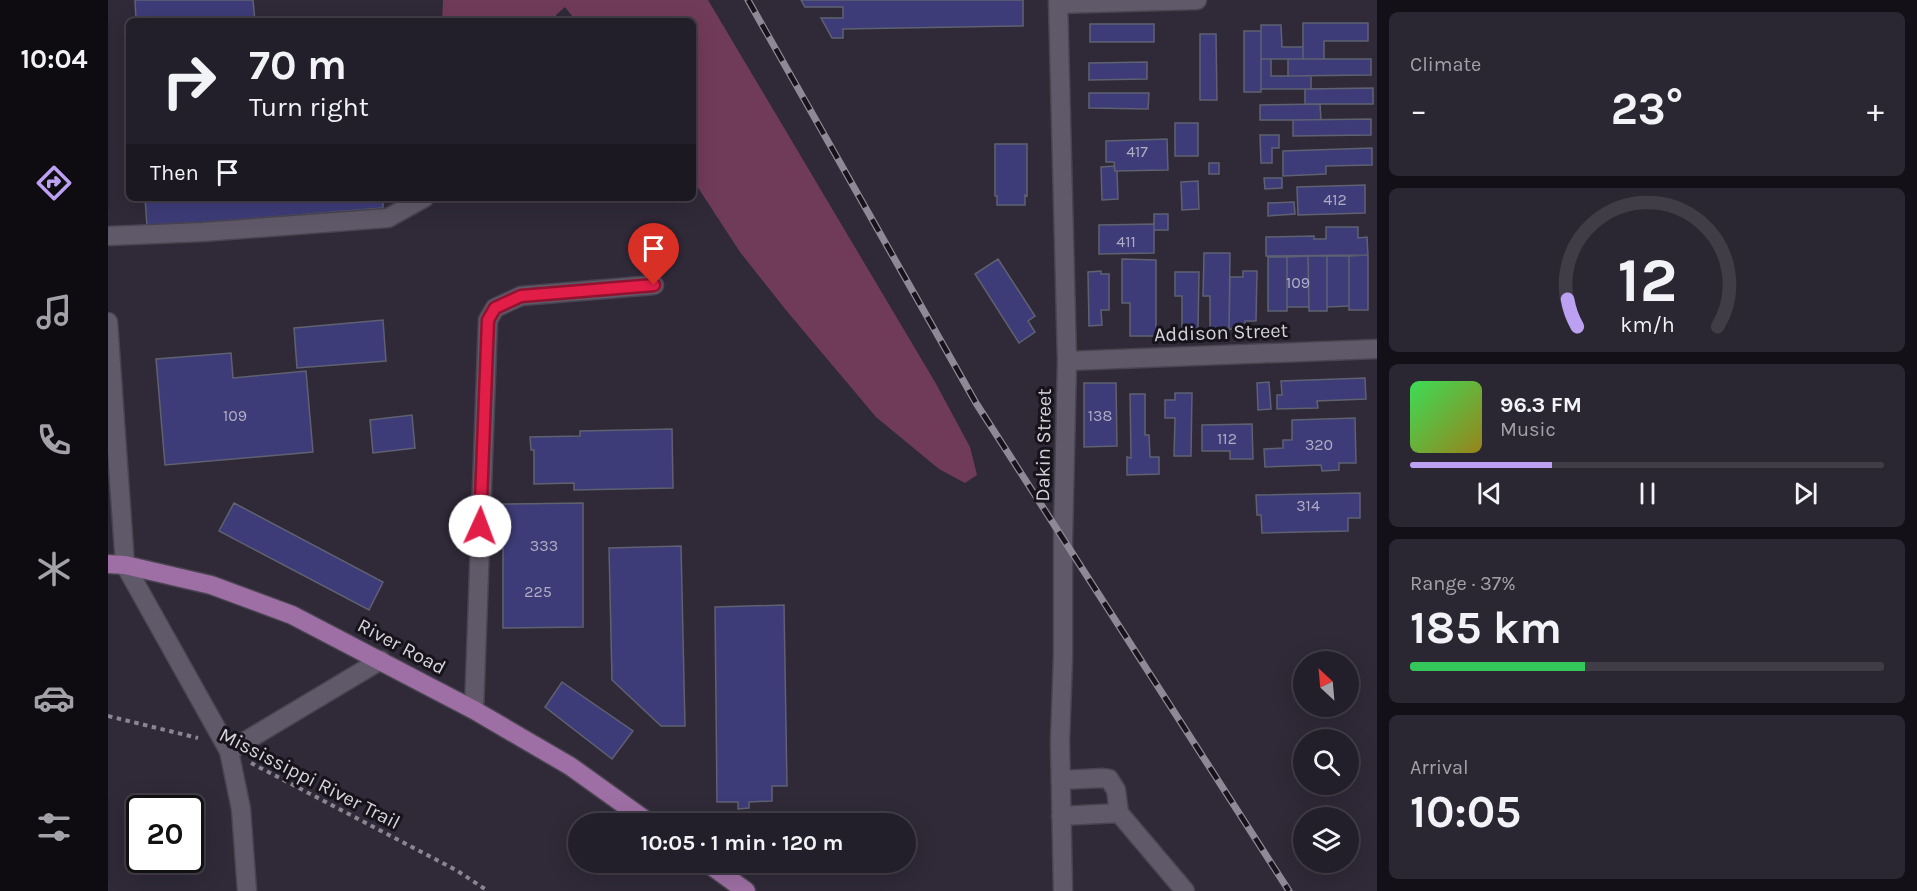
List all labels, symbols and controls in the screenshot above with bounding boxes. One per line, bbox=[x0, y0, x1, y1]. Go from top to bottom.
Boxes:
text: 70 m bbox=[249, 40, 347, 90]
icon: right bbox=[150, 42, 228, 120]
text: 10:04 bbox=[20, 43, 88, 75]
text: Climate bbox=[1410, 53, 1481, 76]
text: 23° bbox=[1611, 83, 1683, 135]
text: Turn right bbox=[249, 91, 369, 123]
text: − bbox=[1410, 91, 1427, 129]
text: + bbox=[1867, 91, 1884, 129]
house number: 417 bbox=[1126, 142, 1148, 161]
icon: arrive bbox=[211, 156, 244, 189]
text: Then bbox=[150, 160, 199, 186]
icon: directions bbox=[33, 162, 75, 204]
house number: 412 bbox=[1323, 190, 1347, 209]
pin bbox=[628, 223, 679, 285]
icon: arrive bbox=[637, 232, 670, 265]
house number: 411 bbox=[1116, 232, 1136, 251]
text: 12 bbox=[1617, 244, 1677, 317]
house number: 109 bbox=[1286, 273, 1310, 292]
icon: music bbox=[33, 291, 75, 333]
text: km/h bbox=[1620, 312, 1674, 337]
street label: Addison Street bbox=[1154, 319, 1289, 346]
street label: Dakin Street bbox=[1031, 388, 1056, 502]
text: 96.3 FM bbox=[1500, 392, 1582, 418]
house number: 109 bbox=[223, 406, 247, 425]
house number: 138 bbox=[1088, 406, 1112, 425]
text: Music bbox=[1500, 418, 1556, 441]
icon: phone bbox=[33, 419, 75, 461]
house number: 112 bbox=[1217, 429, 1237, 448]
house number: 320 bbox=[1305, 435, 1333, 454]
icon: previous bbox=[1473, 477, 1506, 510]
icon: pause bbox=[1631, 477, 1664, 510]
icon: next bbox=[1789, 477, 1822, 510]
position arrow bbox=[448, 494, 512, 558]
house number: 314 bbox=[1296, 496, 1320, 515]
house number: 333 bbox=[530, 536, 558, 555]
icon: climate bbox=[33, 548, 75, 590]
text: Range · 37% bbox=[1410, 572, 1516, 595]
house number: 225 bbox=[524, 582, 552, 601]
text: 185 km bbox=[1410, 602, 1562, 654]
street label: River Road bbox=[354, 614, 450, 679]
north arrow bbox=[1293, 651, 1359, 717]
map controls bbox=[1293, 651, 1359, 873]
icon: car bbox=[33, 677, 75, 719]
street label: Mississippi River Trail bbox=[216, 723, 404, 834]
button: search bbox=[1293, 729, 1359, 795]
text: Arrival bbox=[1410, 756, 1469, 779]
text: 10:05 bbox=[1410, 786, 1521, 838]
speed limit sign: 20 bbox=[126, 795, 204, 873]
icon: filters bbox=[33, 806, 75, 848]
button: layers bbox=[1293, 807, 1359, 873]
text: 10:05 · 1 min · 120 m bbox=[641, 830, 843, 856]

